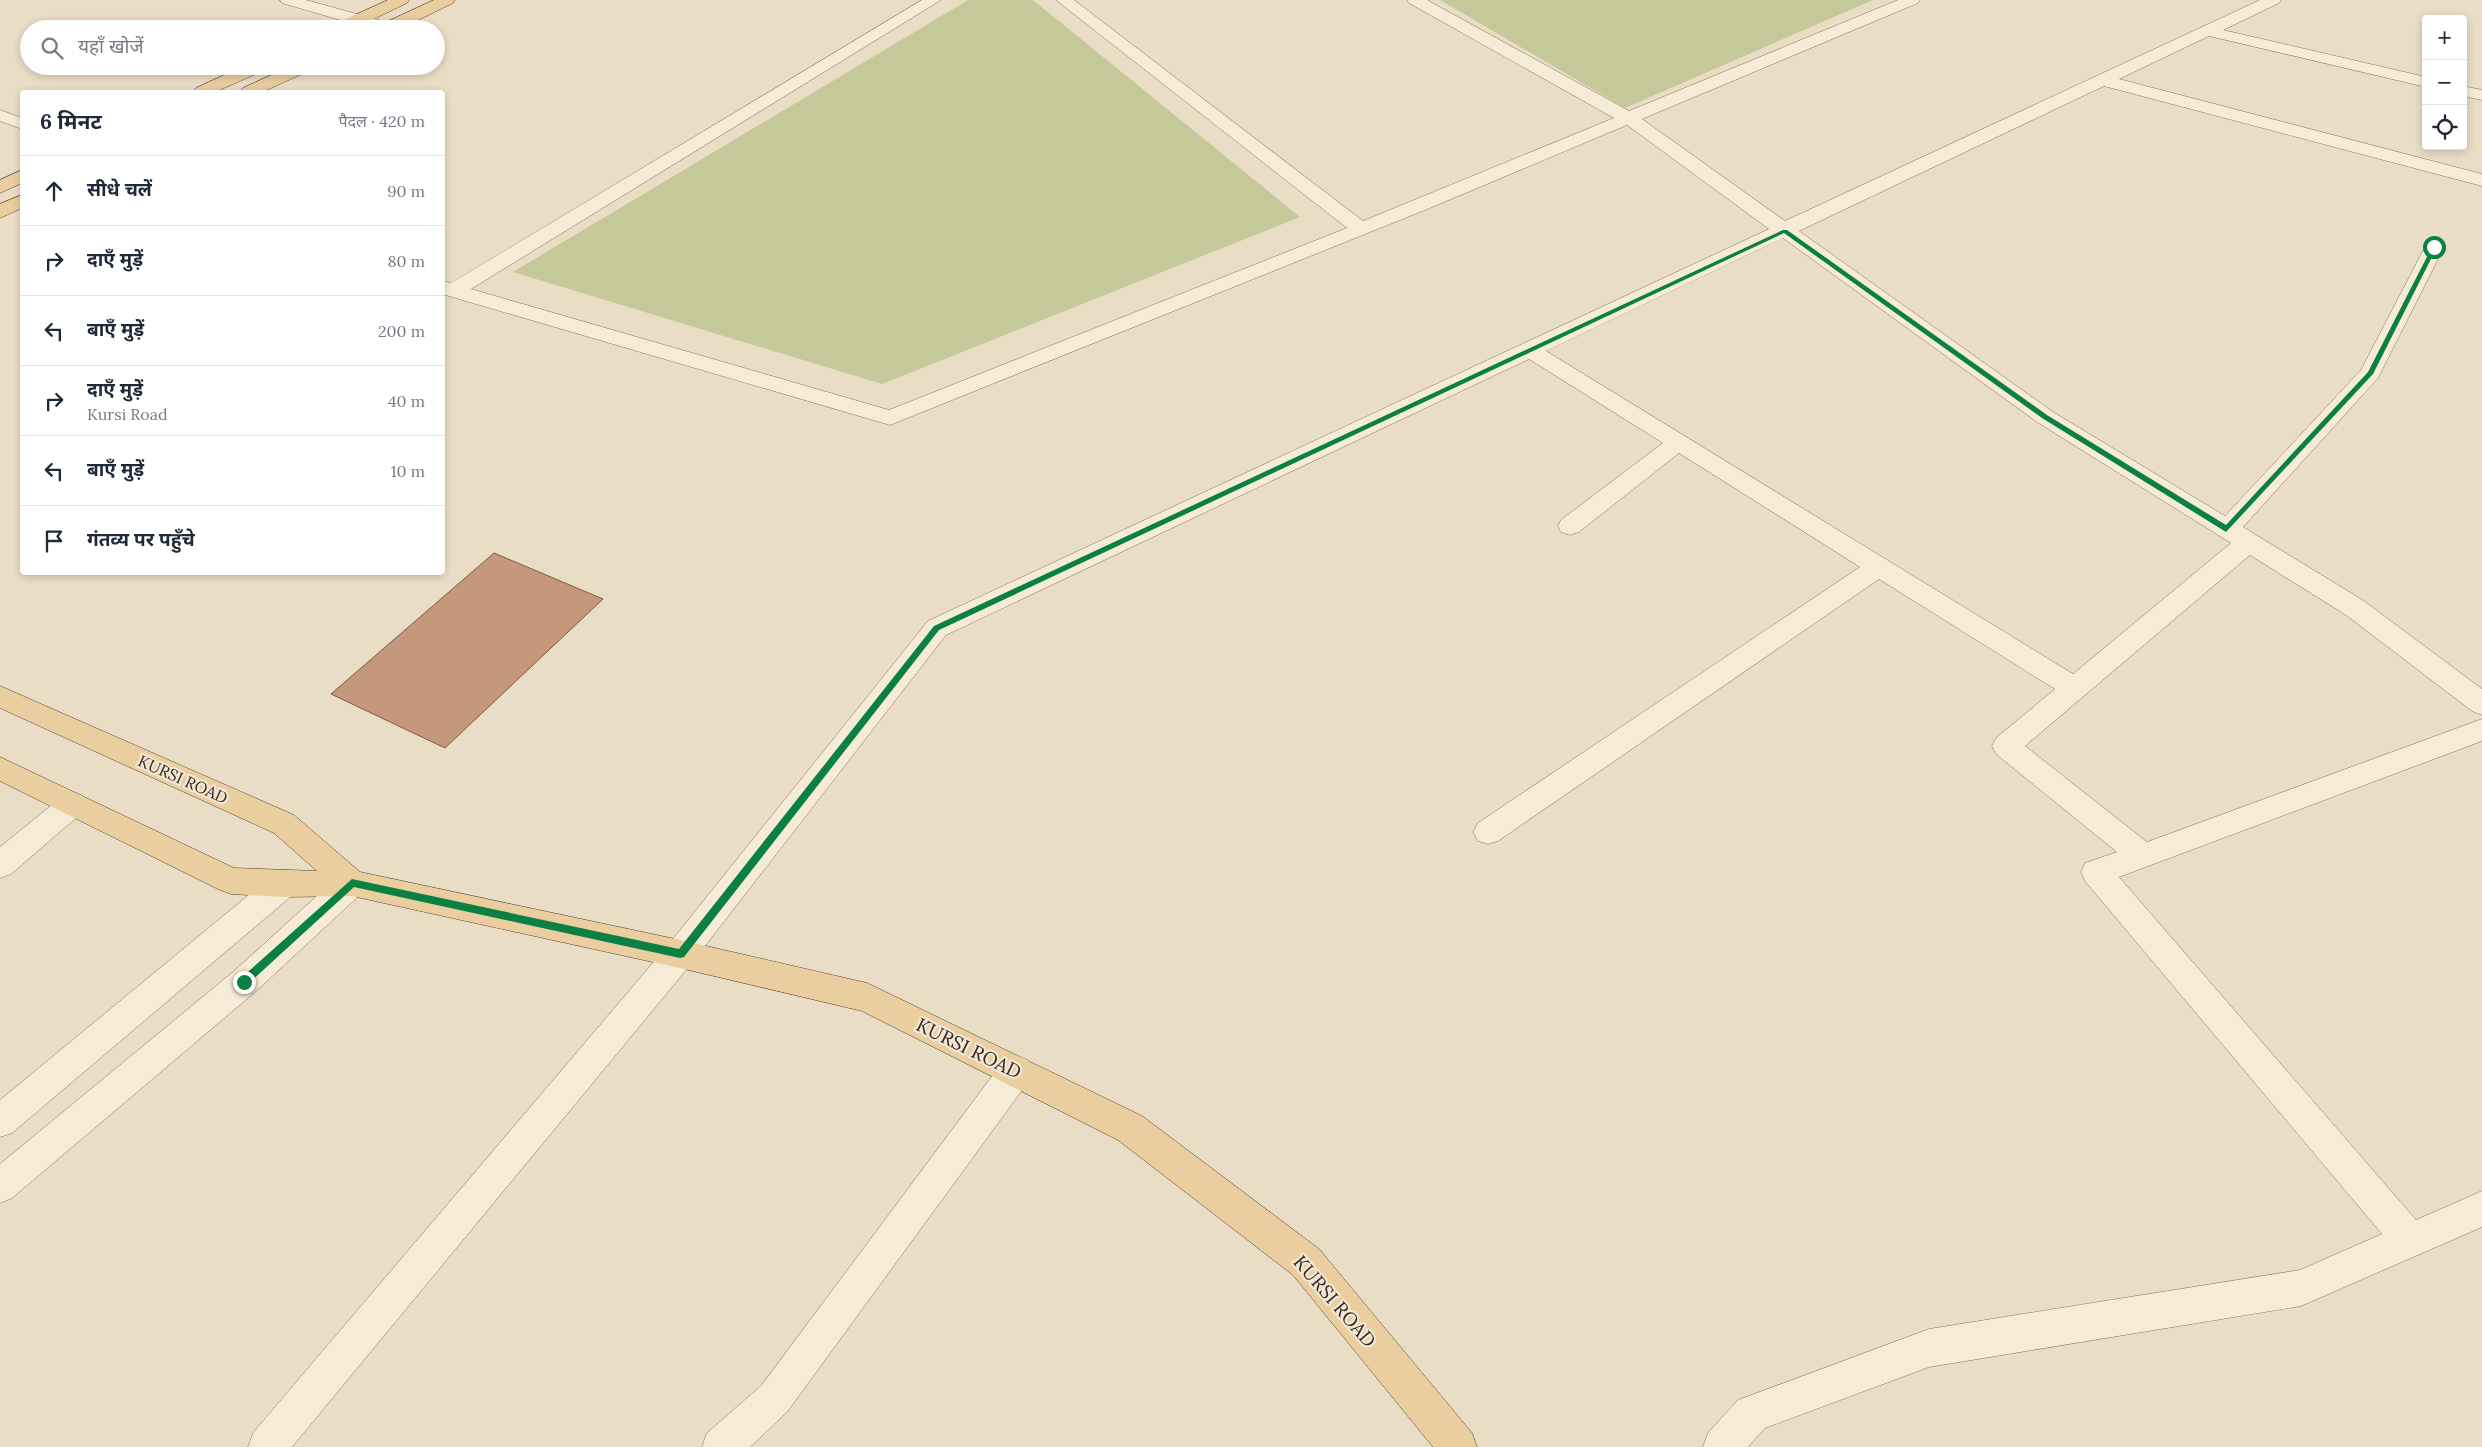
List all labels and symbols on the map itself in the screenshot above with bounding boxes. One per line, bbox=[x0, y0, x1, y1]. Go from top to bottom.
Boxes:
route start bbox=[2423, 236, 2446, 259]
street label: KURSI ROAD bbox=[135, 750, 231, 808]
route end bbox=[233, 971, 256, 994]
street label: KURSI ROAD bbox=[912, 1012, 1026, 1084]
street label: KURSI ROAD bbox=[1288, 1250, 1382, 1352]

